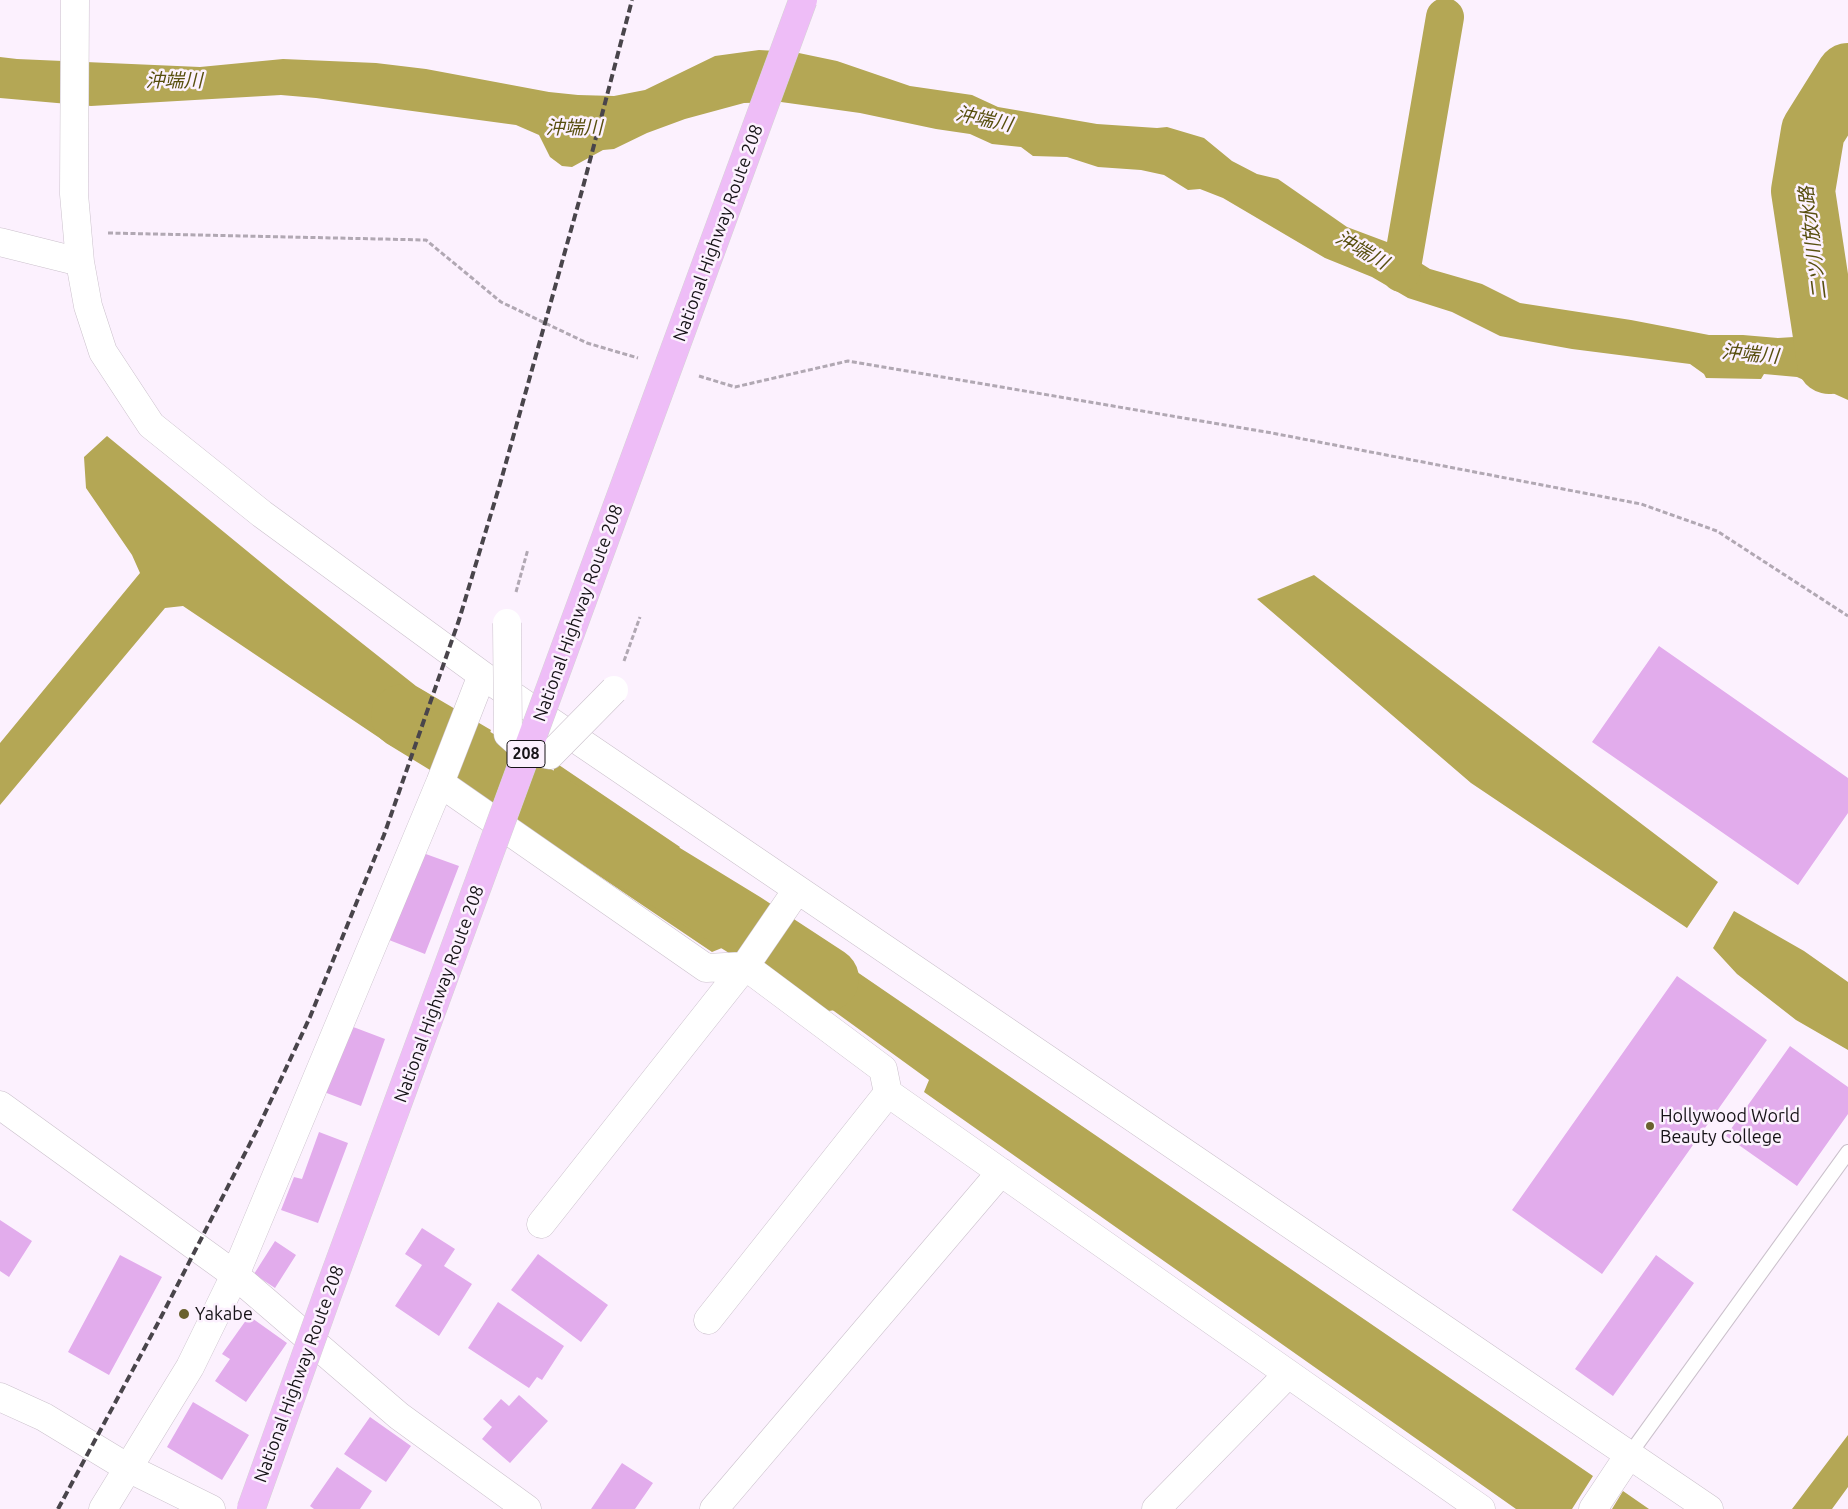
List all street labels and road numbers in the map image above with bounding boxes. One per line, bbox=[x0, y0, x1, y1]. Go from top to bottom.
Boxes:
street label: National Highway Route 208 bbox=[669, 121, 767, 345]
street label: National Highway Route 208 bbox=[529, 501, 627, 725]
road number: 208 bbox=[507, 741, 545, 768]
street label: National Highway Route 208 bbox=[390, 882, 488, 1106]
street label: National Highway Route 208 bbox=[250, 1262, 348, 1486]

